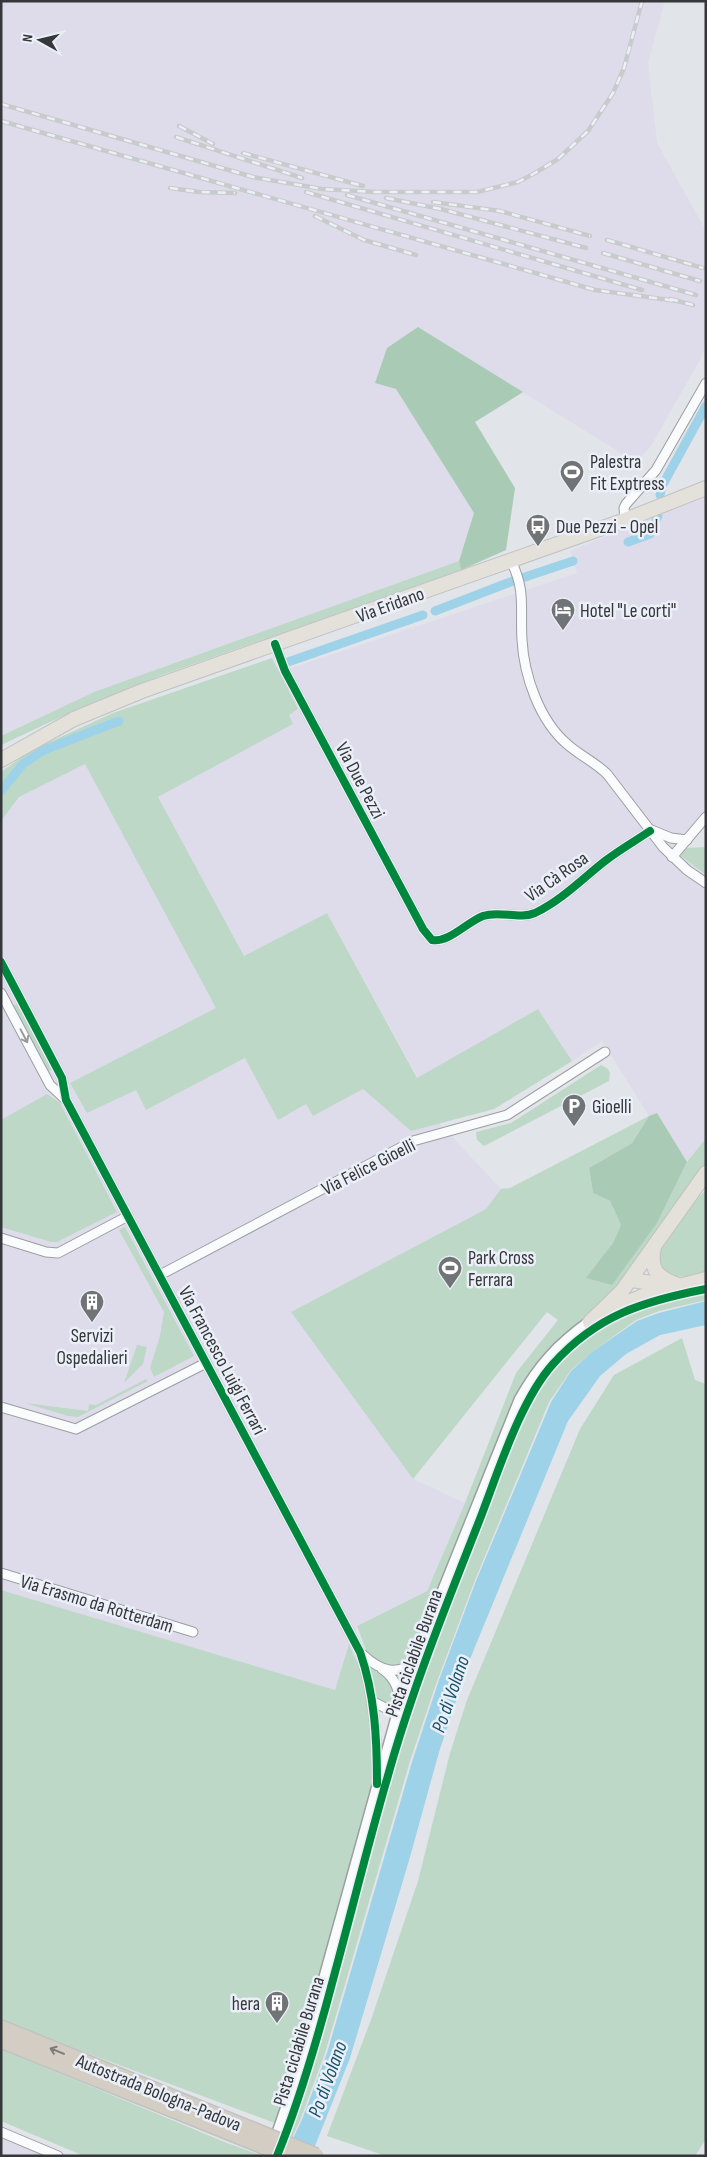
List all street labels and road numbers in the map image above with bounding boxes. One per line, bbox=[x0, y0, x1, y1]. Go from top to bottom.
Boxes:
street label: Via Eridano bbox=[353, 583, 428, 628]
street label: Via Due Pezzi bbox=[330, 739, 389, 823]
street label: Via Cà Rosa bbox=[521, 847, 593, 907]
street label: Via Felice Gioelli bbox=[318, 1134, 419, 1201]
street label: Via Francesco Luigi Ferrari bbox=[173, 1283, 270, 1439]
street label: Via Erasmo da Rotterdam bbox=[17, 1570, 176, 1639]
street label: Pista ciclabile Burana bbox=[381, 1587, 448, 1720]
street label: Pista ciclabile Burana bbox=[269, 1974, 330, 2109]
street label: Autostrada Bologna-Padova bbox=[72, 2049, 244, 2137]

